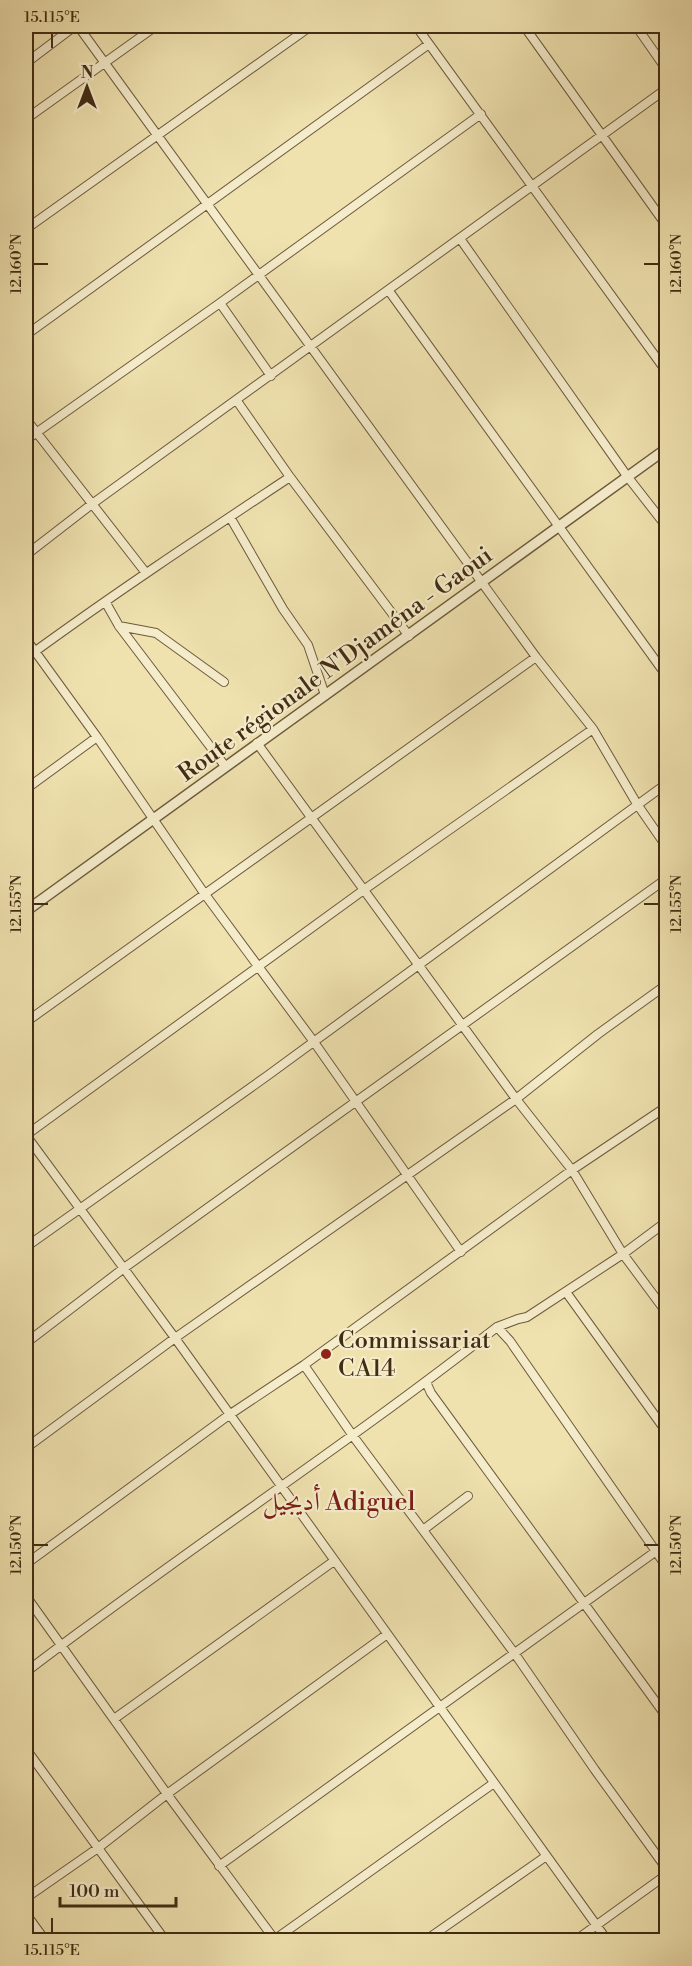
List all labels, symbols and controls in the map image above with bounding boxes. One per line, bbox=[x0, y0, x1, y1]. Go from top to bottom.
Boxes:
text: 15.115°E bbox=[24, 8, 80, 27]
north arrow bbox=[57, 57, 117, 117]
text: N bbox=[81, 63, 94, 83]
text: 12.160°N bbox=[7, 234, 26, 294]
text: 12.160°N bbox=[667, 234, 686, 294]
street label: Route régionale N'Djaména - Gaoui bbox=[172, 541, 499, 789]
text: 12.155°N bbox=[7, 875, 26, 933]
text: 12.155°N bbox=[667, 875, 686, 933]
place label: Commissariat CA14 bbox=[338, 1326, 491, 1384]
marker: Commissariat CA14 bbox=[319, 1347, 333, 1361]
district label: أديجيل Adiguel bbox=[263, 1484, 416, 1519]
text: 12.150°N bbox=[7, 1515, 26, 1575]
text: 12.150°N bbox=[667, 1515, 686, 1575]
scale bar bbox=[60, 1870, 176, 1908]
text: 100 m bbox=[69, 1880, 120, 1903]
text: 15.115°E bbox=[24, 1941, 80, 1960]

